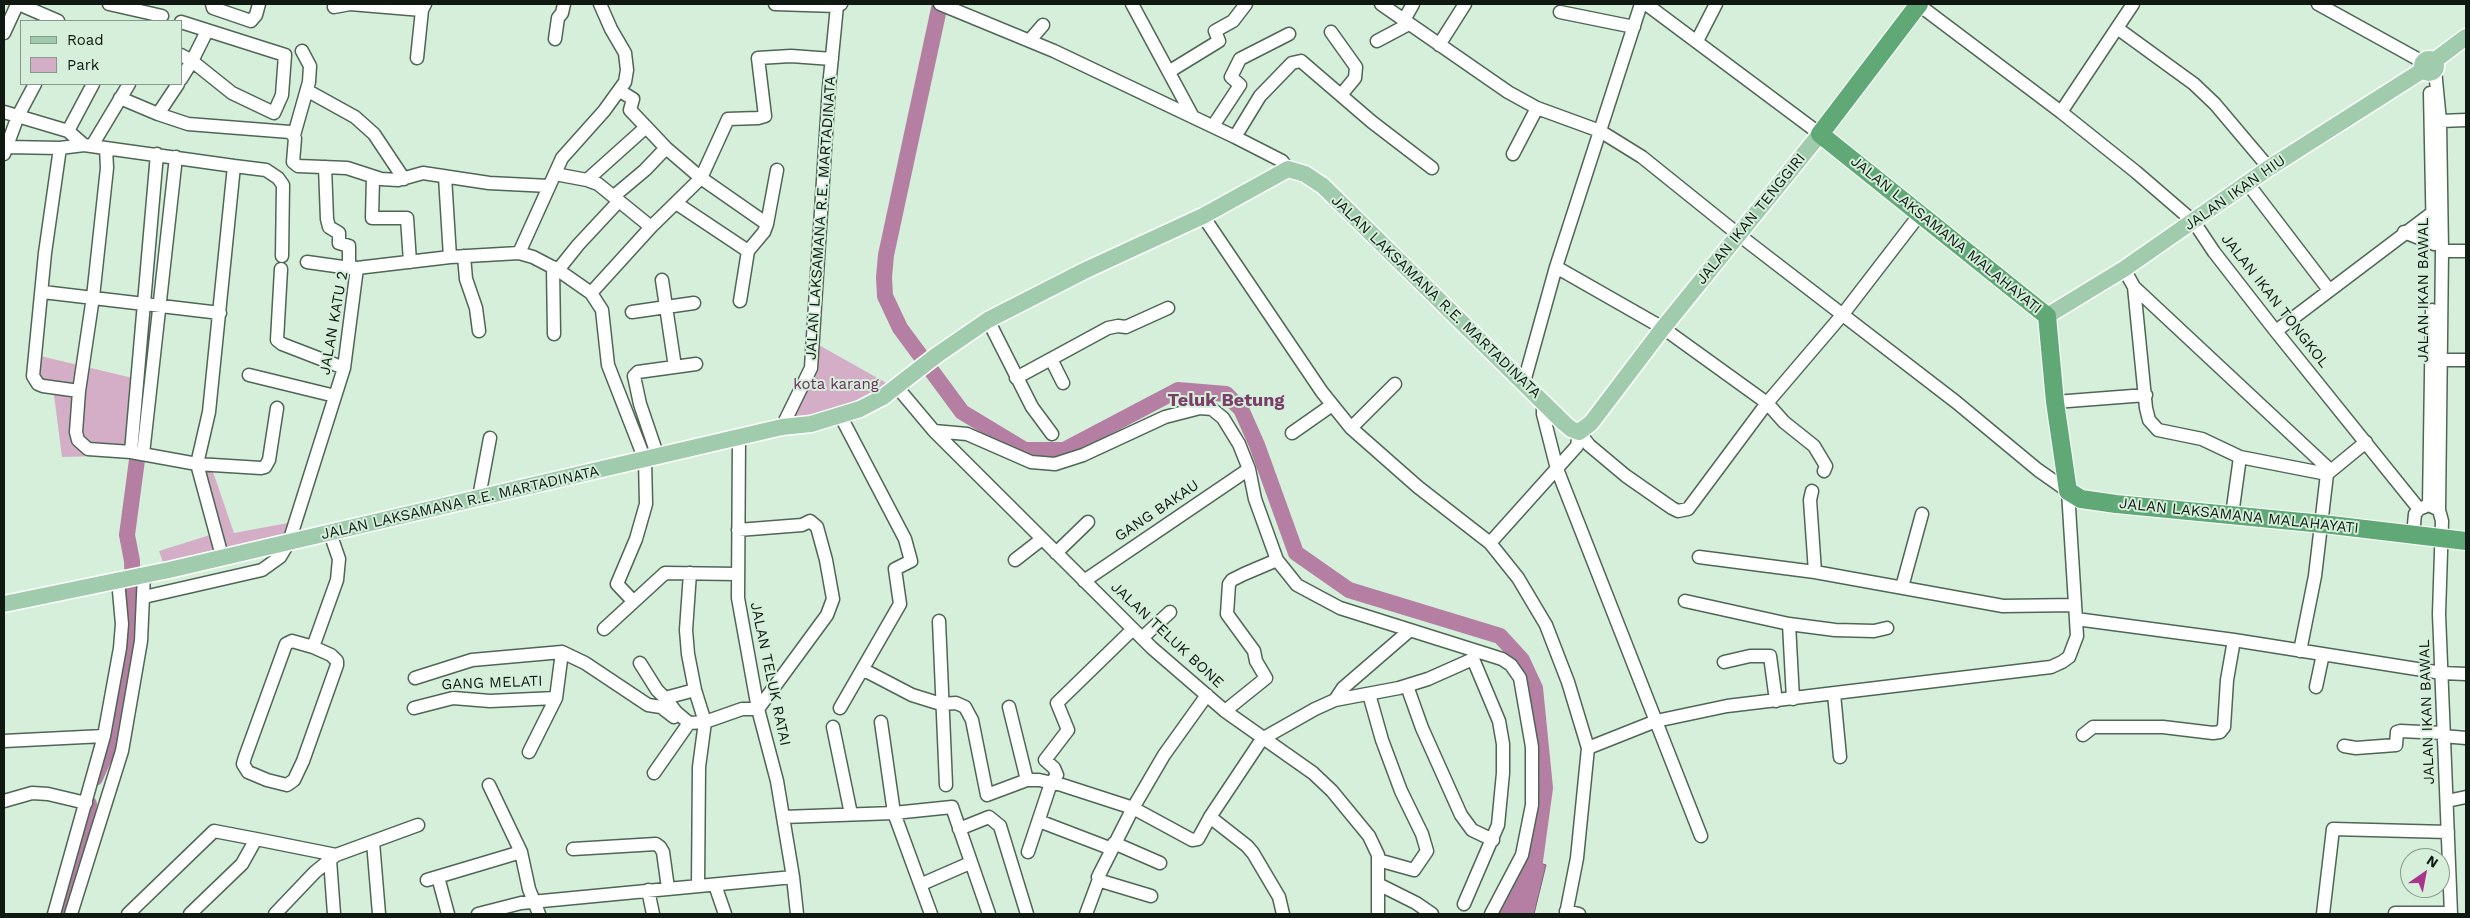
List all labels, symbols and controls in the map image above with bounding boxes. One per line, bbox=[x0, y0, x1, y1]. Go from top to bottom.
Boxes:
legend bbox=[20, 20, 182, 85]
text: Road bbox=[67, 31, 104, 49]
text: Park bbox=[67, 56, 99, 74]
street label: JALAN LAKSAMANA R.E. MARTADINATA bbox=[802, 75, 840, 361]
street label: JALAN IKAN TENGGIRI bbox=[1693, 150, 1809, 288]
street label: JALAN IKAN HIU bbox=[2181, 151, 2289, 235]
street label: JALAN LAKSAMANA MALAHAYATI bbox=[1847, 152, 2045, 318]
street label: JALAN LAKSAMANA R.E. MARTADINATA bbox=[1327, 192, 1545, 402]
street label: JALAN IKAN BAWAL bbox=[2415, 218, 2433, 362]
street label: JALAN IKAN TONGKOL bbox=[2217, 231, 2333, 371]
street label: JALAN KATU 2 bbox=[316, 270, 352, 376]
park label: kota karang bbox=[793, 376, 879, 394]
district label: Teluk Betung bbox=[1168, 390, 1284, 412]
street label: JALAN LAKSAMANA R.E. MARTADINATA bbox=[319, 462, 601, 544]
street label: GANG BAKAU bbox=[1112, 476, 1202, 546]
street label: JALAN LAKSAMANA MALAHAYATI bbox=[2118, 494, 2360, 538]
street label: JALAN TELUK BONE bbox=[1107, 578, 1227, 692]
street label: JALAN TELUK RATAI bbox=[746, 600, 794, 748]
street label: JALAN IKAN BAWAL bbox=[2415, 639, 2439, 785]
street label: GANG MELATI bbox=[441, 672, 543, 694]
north arrow bbox=[2400, 848, 2450, 898]
text: N bbox=[2424, 852, 2441, 871]

